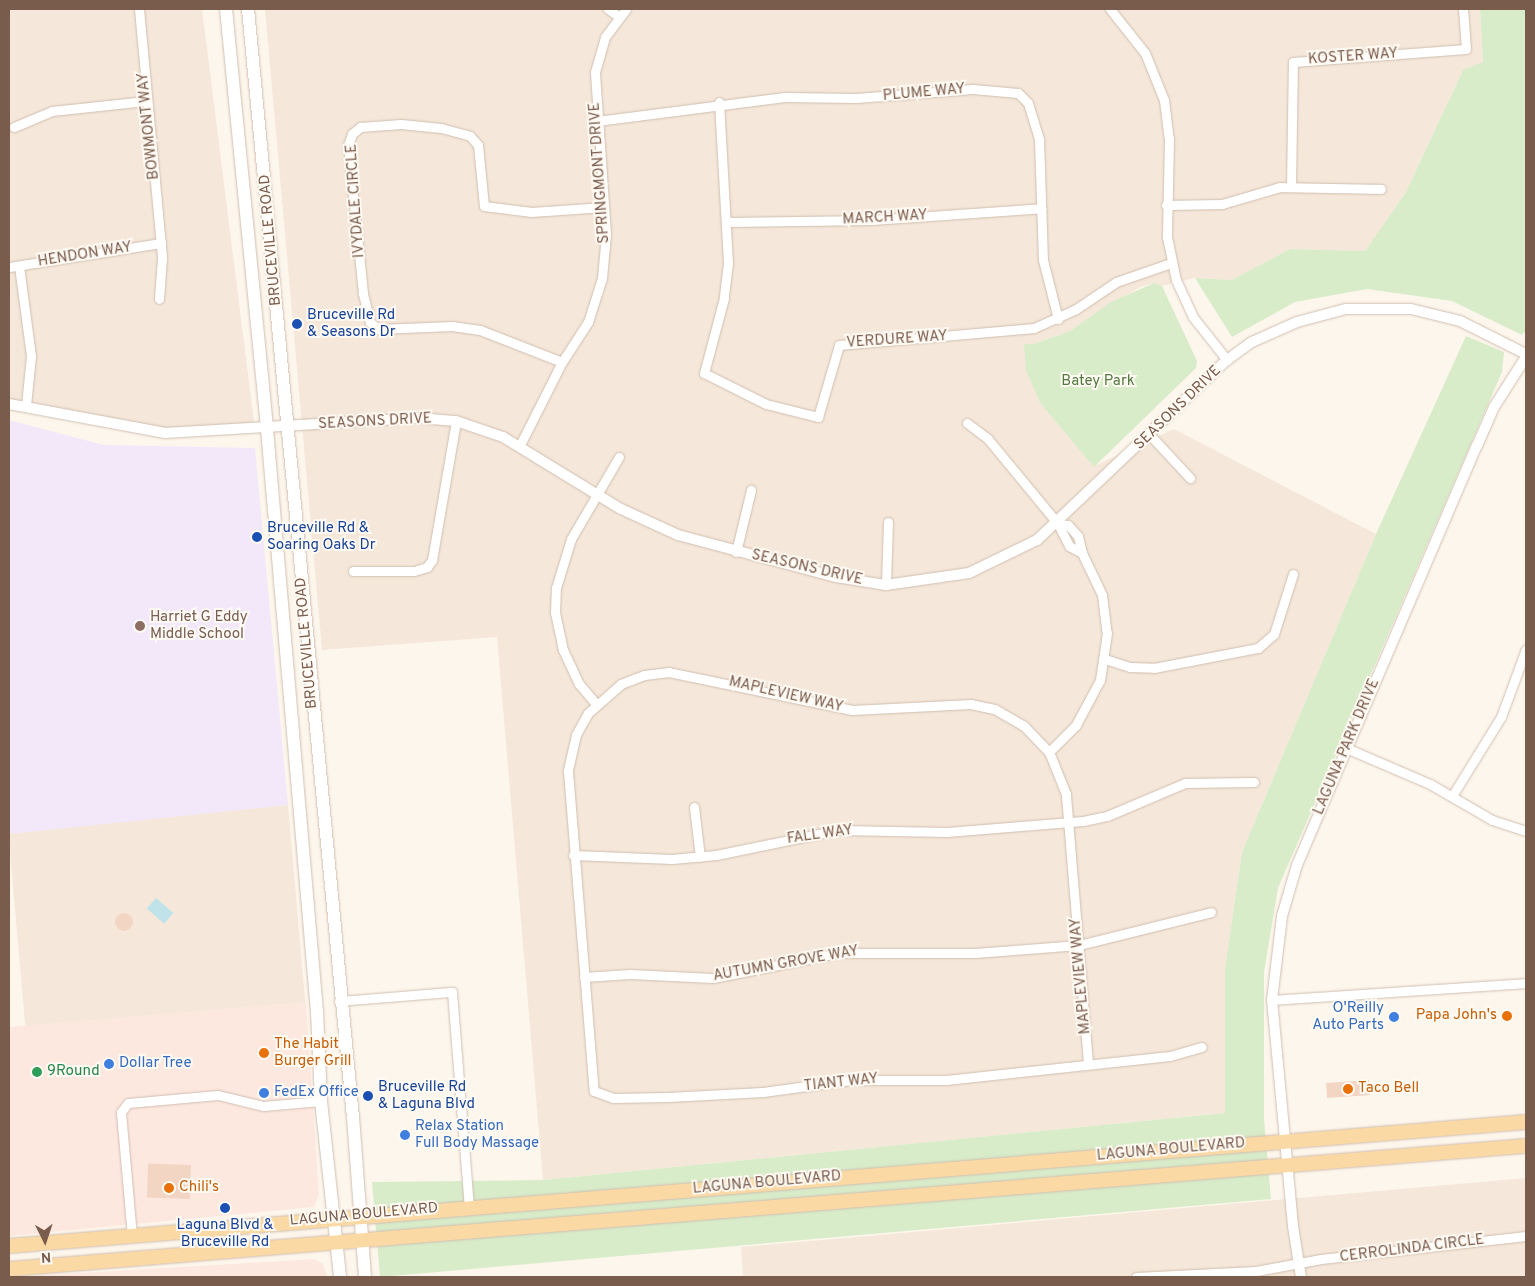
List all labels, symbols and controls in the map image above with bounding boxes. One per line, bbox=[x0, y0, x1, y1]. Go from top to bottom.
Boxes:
street label: KOSTER WAY bbox=[1307, 45, 1399, 69]
street label: BOWMONT WAY bbox=[134, 71, 164, 181]
street label: PLUME WAY bbox=[882, 80, 966, 106]
street label: SPRINGMONT DRIVE bbox=[586, 102, 614, 244]
street label: IVYDALE CIRCLE bbox=[343, 143, 369, 259]
street label: BRUCEVILLE ROAD bbox=[256, 174, 286, 306]
street label: MARCH WAY bbox=[842, 207, 928, 229]
street label: HENDON WAY bbox=[36, 239, 134, 271]
place label: Bruceville Rd & Seasons Dr bbox=[307, 306, 396, 341]
marker: Bruceville Rd & Seasons Dr bbox=[291, 318, 303, 330]
street label: VERDURE WAY bbox=[846, 327, 948, 353]
street label: SEASONS DRIVE bbox=[1131, 362, 1225, 454]
park label: Batey Park bbox=[1061, 373, 1135, 391]
street label: SEASONS DRIVE bbox=[318, 410, 432, 434]
place label: Bruceville Rd & Soaring Oaks Dr bbox=[267, 519, 376, 554]
marker: Bruceville Rd & Soaring Oaks Dr bbox=[251, 531, 263, 543]
street label: SEASONS DRIVE bbox=[750, 546, 864, 590]
street label: BRUCEVILLE ROAD bbox=[292, 577, 322, 709]
place label: Harriet G Eddy Middle School bbox=[150, 608, 248, 643]
marker: Harriet G Eddy Middle School bbox=[134, 620, 146, 632]
street label: MAPLEVIEW WAY bbox=[727, 673, 845, 717]
street label: LAGUNA PARK DRIVE bbox=[1310, 676, 1384, 818]
street label: FALL WAY bbox=[786, 821, 854, 849]
street label: MAPLEVIEW WAY bbox=[1067, 917, 1095, 1035]
street label: AUTUMN GROVE WAY bbox=[712, 942, 860, 986]
place label: O'Reilly Auto Parts bbox=[1312, 999, 1384, 1034]
place label: Papa John's bbox=[1416, 1007, 1497, 1025]
marker: Papa John's bbox=[1501, 1010, 1513, 1022]
marker: O'Reilly Auto Parts bbox=[1388, 1011, 1400, 1023]
place label: The Habit Burger Grill bbox=[274, 1035, 352, 1070]
marker: The Habit Burger Grill bbox=[258, 1047, 270, 1059]
place label: Dollar Tree bbox=[119, 1055, 192, 1073]
marker: Dollar Tree bbox=[103, 1058, 115, 1070]
place label: 9Round bbox=[47, 1063, 100, 1081]
marker: 9Round bbox=[31, 1066, 43, 1078]
street label: TIANT WAY bbox=[802, 1070, 880, 1096]
place label: Bruceville Rd & Laguna Blvd bbox=[378, 1078, 475, 1113]
place label: Taco Bell bbox=[1358, 1080, 1419, 1098]
marker: Taco Bell bbox=[1342, 1083, 1354, 1095]
place label: FedEx Office bbox=[274, 1084, 359, 1102]
marker: FedEx Office bbox=[258, 1087, 270, 1099]
marker: Bruceville Rd & Laguna Blvd bbox=[362, 1090, 374, 1102]
place label: Relax Station Full Body Massage bbox=[415, 1117, 539, 1152]
marker: Relax Station Full Body Massage bbox=[399, 1129, 411, 1141]
street label: LAGUNA BOULEVARD bbox=[1096, 1135, 1246, 1165]
street label: LAGUNA BOULEVARD bbox=[692, 1168, 842, 1198]
place label: Chili's bbox=[179, 1179, 219, 1197]
marker: Chili's bbox=[163, 1182, 175, 1194]
street label: LAGUNA BOULEVARD bbox=[289, 1200, 439, 1230]
marker: Laguna Blvd & Bruceville Rd bbox=[219, 1202, 231, 1214]
north arrow bbox=[20, 1216, 70, 1266]
place label: Laguna Blvd & Bruceville Rd bbox=[177, 1216, 273, 1251]
street label: CERROLINDA CIRCLE bbox=[1338, 1231, 1486, 1267]
text: N bbox=[40, 1248, 52, 1265]

